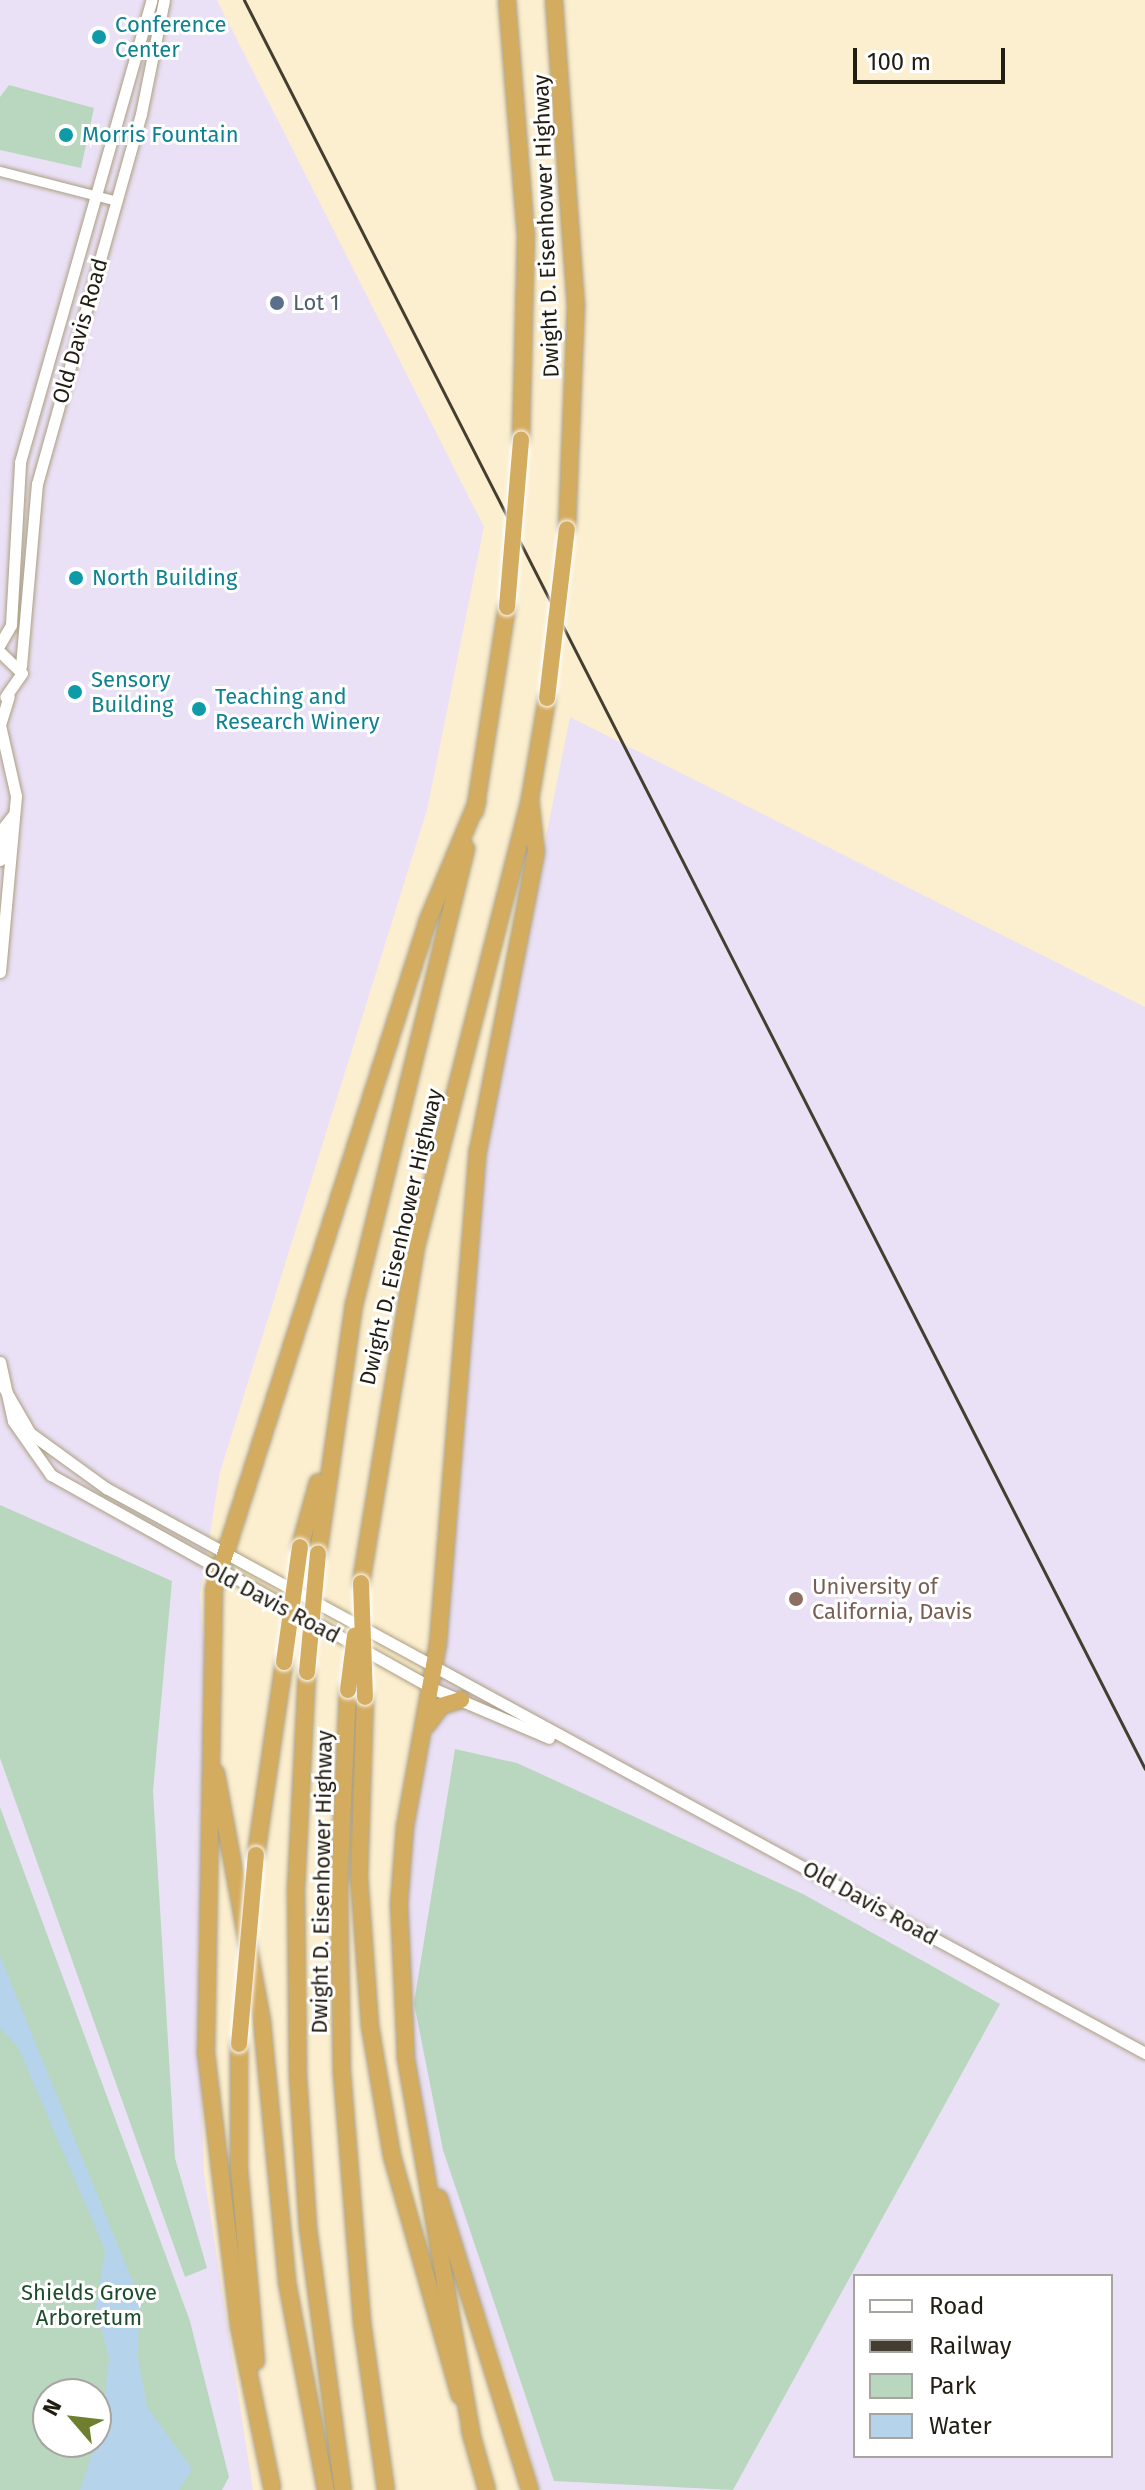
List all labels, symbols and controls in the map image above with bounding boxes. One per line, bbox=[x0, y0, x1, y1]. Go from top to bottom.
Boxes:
place label: Conference Center bbox=[115, 11, 227, 62]
marker: Conference Center bbox=[90, 28, 108, 46]
scale bar bbox=[857, 32, 1009, 82]
text: 100 m bbox=[867, 48, 931, 76]
street label: Dwight D. Eisenhower Highway bbox=[528, 74, 564, 378]
place label: Morris Fountain bbox=[82, 122, 239, 148]
marker: Morris Fountain bbox=[57, 126, 75, 144]
street label: Old Davis Road bbox=[47, 255, 113, 407]
place label: Lot 1 bbox=[293, 290, 340, 316]
marker: Lot 1 bbox=[268, 294, 286, 312]
place label: North Building bbox=[92, 565, 237, 591]
marker: North Building bbox=[67, 569, 85, 587]
place label: Sensory Building bbox=[91, 666, 173, 718]
marker: Sensory Building bbox=[66, 683, 84, 701]
place label: Teaching and Research Winery bbox=[215, 683, 380, 734]
marker: Teaching and Research Winery bbox=[190, 700, 208, 718]
street label: Dwight D. Eisenhower Highway bbox=[354, 1086, 448, 1388]
street label: Old Davis Road bbox=[200, 1555, 344, 1649]
place label: University of California, Davis bbox=[812, 1573, 972, 1624]
marker: University of California, Davis bbox=[787, 1590, 805, 1608]
street label: Dwight D. Eisenhower Highway bbox=[306, 1730, 338, 2034]
street label: Old Davis Road bbox=[798, 1855, 942, 1951]
legend bbox=[853, 2274, 1113, 2458]
park label: Shields Grove Arboretum bbox=[21, 2279, 157, 2330]
text: Road bbox=[929, 2292, 984, 2320]
text: Railway bbox=[929, 2332, 1012, 2360]
text: Park bbox=[929, 2372, 976, 2400]
north arrow bbox=[32, 2378, 112, 2458]
text: N bbox=[37, 2395, 67, 2420]
text: Water bbox=[929, 2412, 992, 2440]

